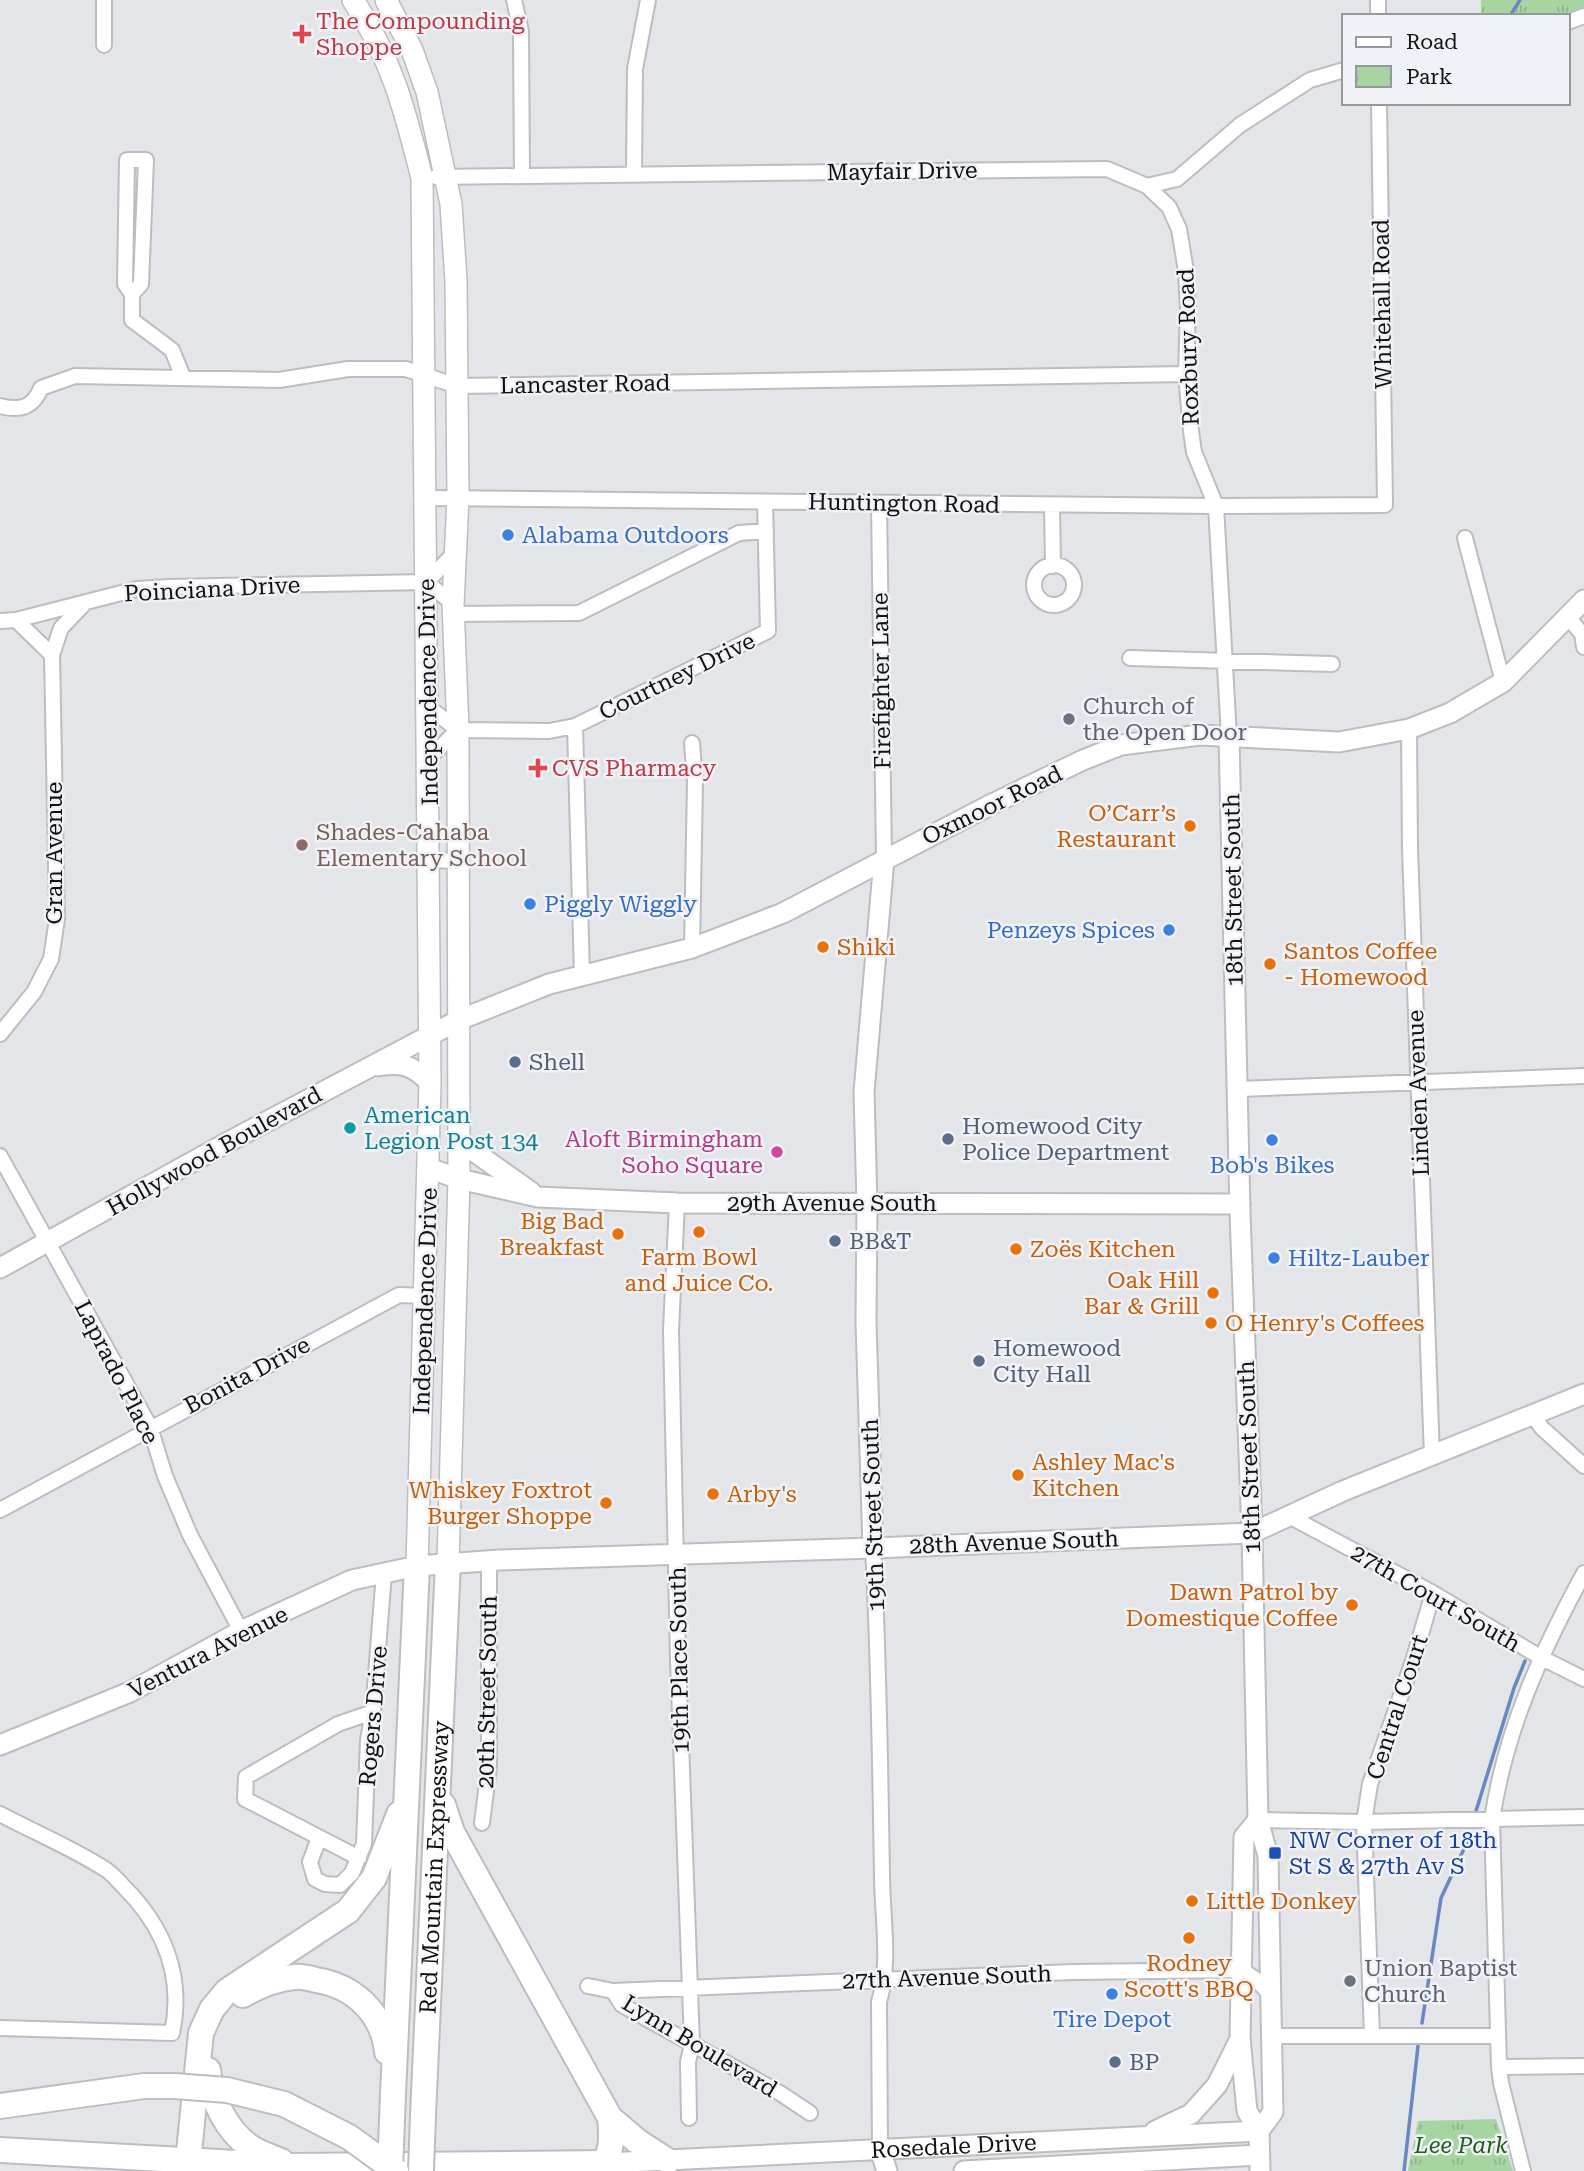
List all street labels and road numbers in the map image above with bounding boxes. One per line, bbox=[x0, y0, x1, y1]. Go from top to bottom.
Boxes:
street label: Mayfair Drive bbox=[826, 157, 978, 186]
street label: Whitehall Road bbox=[1368, 218, 1397, 389]
street label: Roxbury Road bbox=[1172, 267, 1205, 426]
street label: Lancaster Road bbox=[499, 370, 671, 399]
street label: Huntington Road bbox=[808, 488, 1000, 519]
street label: Poinciana Drive bbox=[123, 571, 301, 608]
street label: Independence Drive bbox=[413, 578, 444, 806]
street label: Firefighter Lane bbox=[866, 592, 897, 770]
street label: Courtney Drive bbox=[595, 627, 760, 726]
street label: Oxmoor Road bbox=[918, 760, 1067, 851]
street label: Gran Avenue bbox=[41, 782, 68, 924]
street label: 18th Street South bbox=[1218, 793, 1249, 987]
street label: Linden Avenue bbox=[1402, 1009, 1435, 1177]
street label: Hollywood Boulevard bbox=[102, 1081, 327, 1222]
street label: Independence Drive bbox=[408, 1187, 443, 1415]
street label: 29th Avenue South bbox=[727, 1190, 937, 1217]
street label: Laprado Place bbox=[69, 1296, 164, 1449]
street label: Bonita Drive bbox=[180, 1331, 315, 1420]
street label: 18th Street South bbox=[1233, 1360, 1266, 1554]
street label: 19th Street South bbox=[857, 1418, 890, 1612]
street label: 28th Avenue South bbox=[909, 1525, 1120, 1560]
street label: 27th Court South bbox=[1346, 1539, 1525, 1658]
street label: 19th Place South bbox=[664, 1566, 695, 1754]
street label: 20th Street South bbox=[472, 1595, 503, 1789]
street label: Ventura Avenue bbox=[124, 1601, 292, 1704]
street label: Central Court bbox=[1361, 1631, 1434, 1783]
street label: Rogers Drive bbox=[354, 1645, 393, 1787]
street label: Red Mountain Expressway bbox=[415, 1720, 455, 2015]
street label: 27th Avenue South bbox=[842, 1960, 1053, 1995]
street label: Lynn Boulevard bbox=[617, 1990, 782, 2103]
street label: Rosedale Drive bbox=[870, 2129, 1037, 2164]

